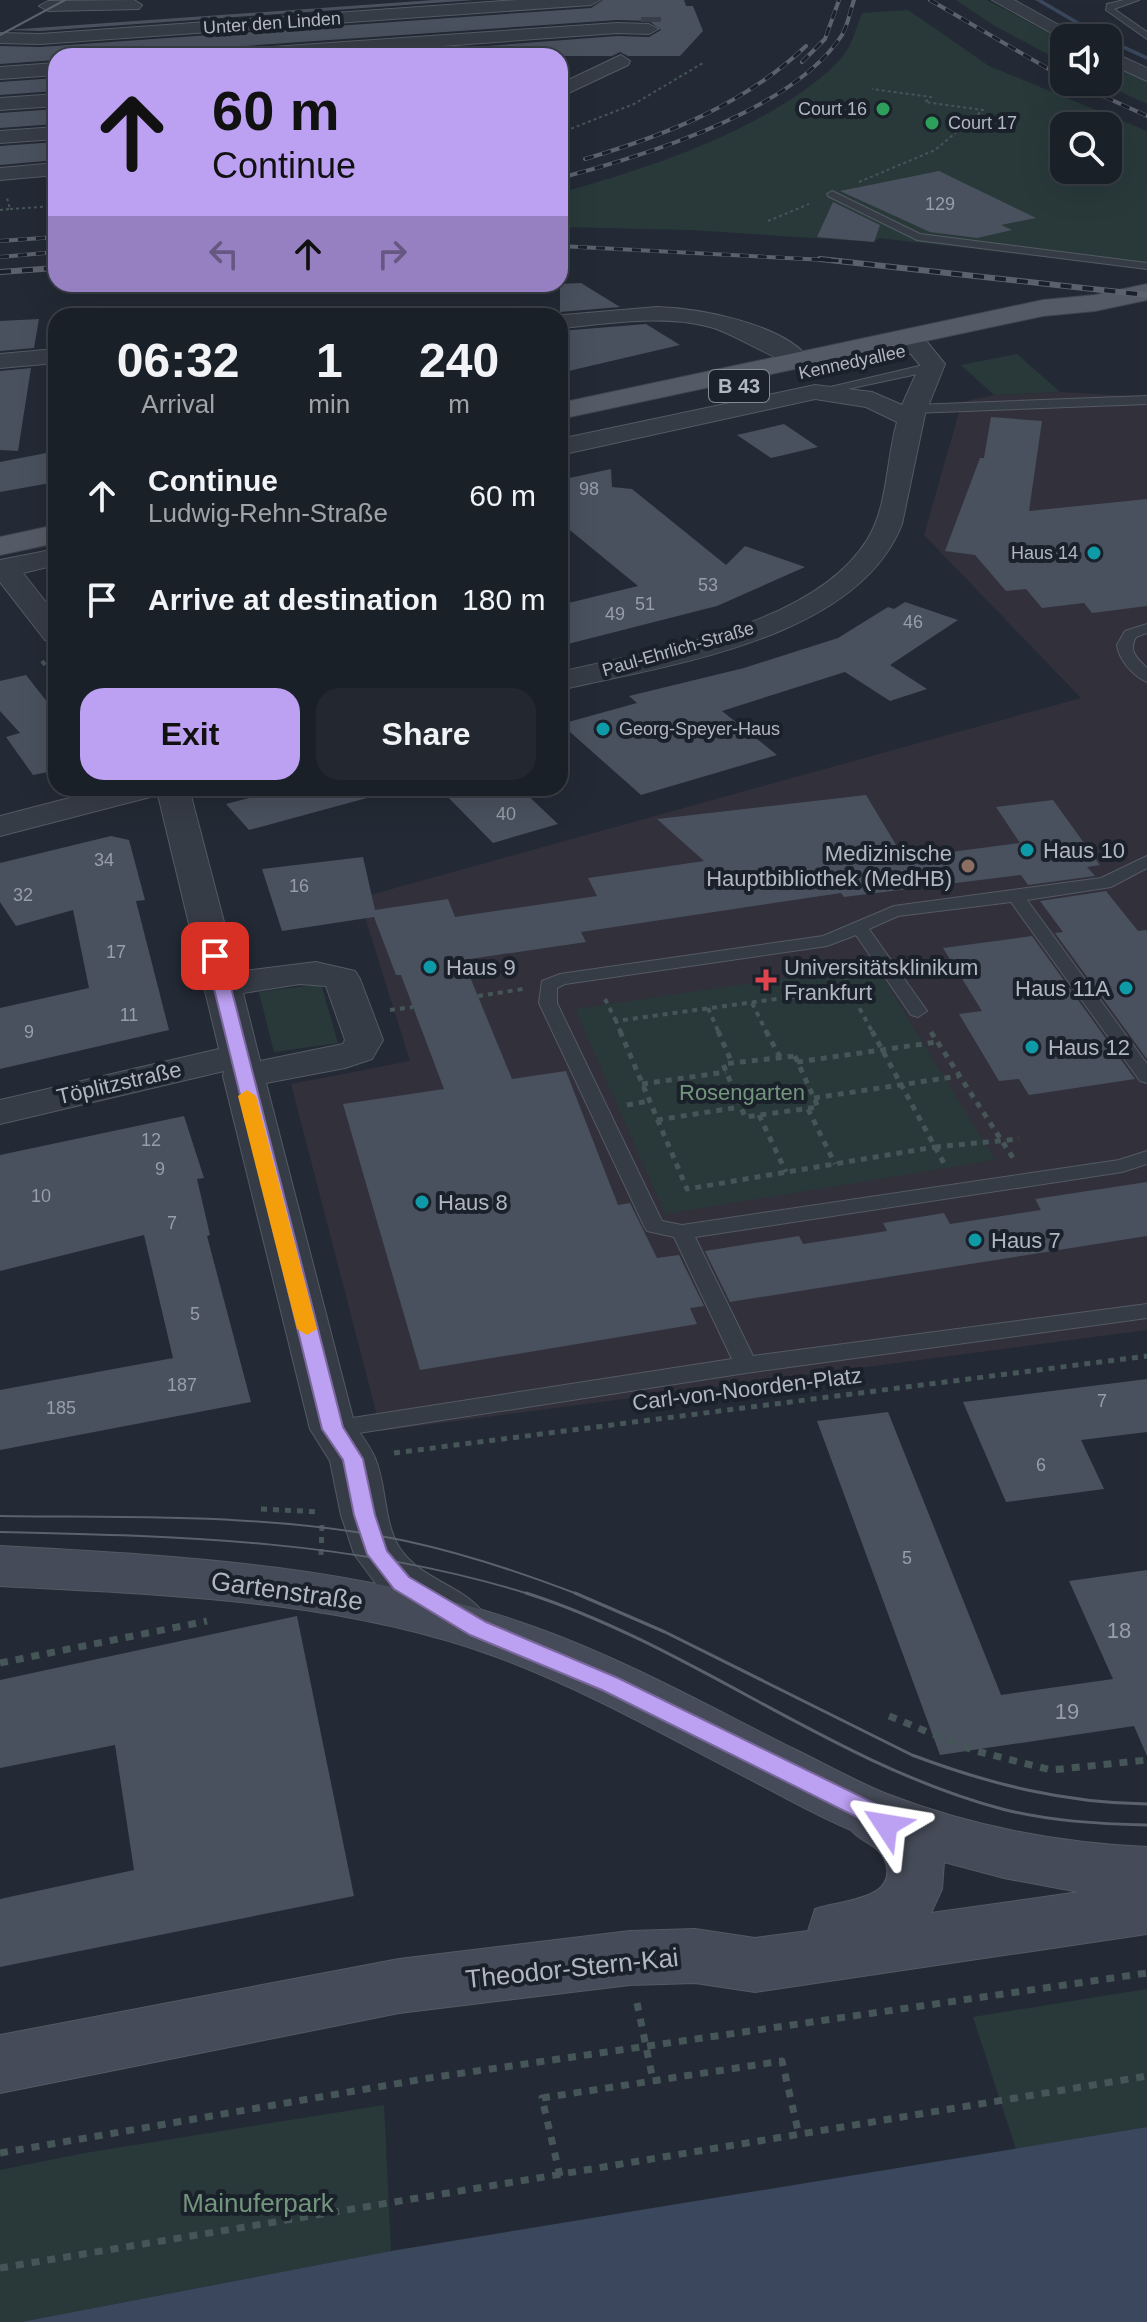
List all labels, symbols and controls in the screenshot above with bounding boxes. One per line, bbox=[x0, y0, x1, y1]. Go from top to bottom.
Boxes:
street label: Unter den Linden bbox=[202, 8, 342, 38]
map controls bbox=[1050, 24, 1122, 184]
button: sound bbox=[1050, 24, 1122, 96]
text: 60 m bbox=[212, 79, 340, 142]
icon: ahead bbox=[80, 80, 184, 184]
place label: Court 16 bbox=[798, 99, 867, 119]
marker: Court 16 bbox=[874, 100, 892, 118]
button: search bbox=[1050, 112, 1122, 184]
place label: Court 17 bbox=[948, 113, 1017, 133]
marker: Court 17 bbox=[923, 114, 941, 132]
text: Continue bbox=[212, 145, 356, 186]
house number: 129 bbox=[925, 194, 955, 214]
icon: left bbox=[202, 232, 246, 276]
icon: ahead bbox=[286, 232, 330, 276]
icon: right bbox=[370, 232, 414, 276]
text: 06:32 bbox=[117, 334, 240, 387]
text: 1 bbox=[316, 334, 343, 387]
text: 240 bbox=[419, 334, 499, 387]
street label: Kennedyallee bbox=[797, 341, 907, 383]
road number: B 43 bbox=[709, 370, 769, 402]
text: Arrival bbox=[141, 389, 215, 419]
text: min bbox=[308, 389, 350, 419]
text: m bbox=[448, 389, 470, 419]
text: Continue bbox=[148, 464, 278, 497]
icon: ahead bbox=[80, 474, 124, 518]
text: 60 m bbox=[469, 479, 536, 512]
house number: 98 bbox=[579, 479, 599, 499]
text: Ludwig-Rehn-Straße bbox=[148, 498, 388, 528]
place label: Haus 14 bbox=[1011, 543, 1078, 563]
marker: Haus 14 bbox=[1085, 544, 1103, 562]
house number: 53 bbox=[698, 575, 718, 595]
icon: arrive bbox=[80, 578, 124, 622]
text: Arrive at destination bbox=[148, 583, 438, 616]
text: 180 m bbox=[462, 583, 545, 616]
house number: 51 bbox=[635, 594, 655, 614]
house number: 49 bbox=[605, 604, 625, 624]
house number: 46 bbox=[903, 612, 923, 632]
street label: Paul-Ehrlich-Straße bbox=[600, 618, 756, 680]
button: Exit bbox=[80, 688, 300, 780]
button: Share bbox=[316, 688, 536, 780]
place label: Georg-Speyer-Haus bbox=[619, 719, 780, 739]
marker: Georg-Speyer-Haus bbox=[594, 720, 612, 738]
house number: 40 bbox=[496, 804, 516, 824]
place label: Haus 10 bbox=[1043, 838, 1125, 863]
place label: Medizinische Hauptbibliothek (MedHB) bbox=[706, 841, 952, 891]
marker: Haus 10 bbox=[1018, 841, 1036, 859]
house number: 34 bbox=[94, 850, 114, 870]
marker: Medizinische Hauptbibliothek (MedHB) bbox=[959, 857, 977, 875]
house number: 16 bbox=[289, 876, 309, 896]
house number: 32 bbox=[13, 885, 33, 905]
pin bbox=[181, 922, 249, 990]
icon: arrive bbox=[193, 934, 237, 978]
house number: 17 bbox=[106, 942, 126, 962]
place label: Haus 9 bbox=[446, 955, 516, 980]
place label: Universitätsklinikum Frankfurt bbox=[784, 955, 978, 1005]
marker: Haus 9 bbox=[421, 958, 439, 976]
marker: Universitätsklinikum Frankfurt bbox=[755, 969, 777, 991]
place label: Haus 11A bbox=[1015, 976, 1110, 1001]
marker: Haus 11A bbox=[1117, 979, 1135, 997]
house number: 11 bbox=[120, 1005, 138, 1025]
house number: 9 bbox=[24, 1022, 34, 1042]
place label: Haus 12 bbox=[1048, 1035, 1130, 1060]
marker: Haus 12 bbox=[1023, 1038, 1041, 1056]
street label: Töplitzstraße bbox=[54, 1057, 184, 1109]
park label: Rosengarten bbox=[679, 1080, 805, 1105]
house number: 12 bbox=[141, 1130, 161, 1150]
house number: 9 bbox=[155, 1159, 165, 1179]
house number: 10 bbox=[31, 1186, 51, 1206]
place label: Haus 8 bbox=[438, 1190, 508, 1215]
marker: Haus 8 bbox=[413, 1193, 431, 1211]
house number: 7 bbox=[167, 1213, 177, 1233]
place label: Haus 7 bbox=[991, 1228, 1061, 1253]
marker: Haus 7 bbox=[966, 1231, 984, 1249]
house number: 5 bbox=[190, 1304, 200, 1324]
street label: Carl-von-Noorden-Platz bbox=[631, 1363, 863, 1415]
house number: 187 bbox=[167, 1375, 197, 1395]
house number: 7 bbox=[1097, 1391, 1107, 1411]
house number: 185 bbox=[46, 1398, 76, 1418]
house number: 6 bbox=[1036, 1455, 1046, 1475]
house number: 5 bbox=[902, 1548, 912, 1568]
street label: Gartenstraße bbox=[209, 1565, 365, 1617]
house number: 18 bbox=[1107, 1618, 1131, 1643]
house number: 19 bbox=[1055, 1699, 1079, 1724]
position arrow bbox=[844, 1783, 928, 1867]
street label: Theodor-Stern-Kai bbox=[464, 1942, 680, 1994]
park label: Mainuferpark bbox=[182, 2188, 335, 2218]

